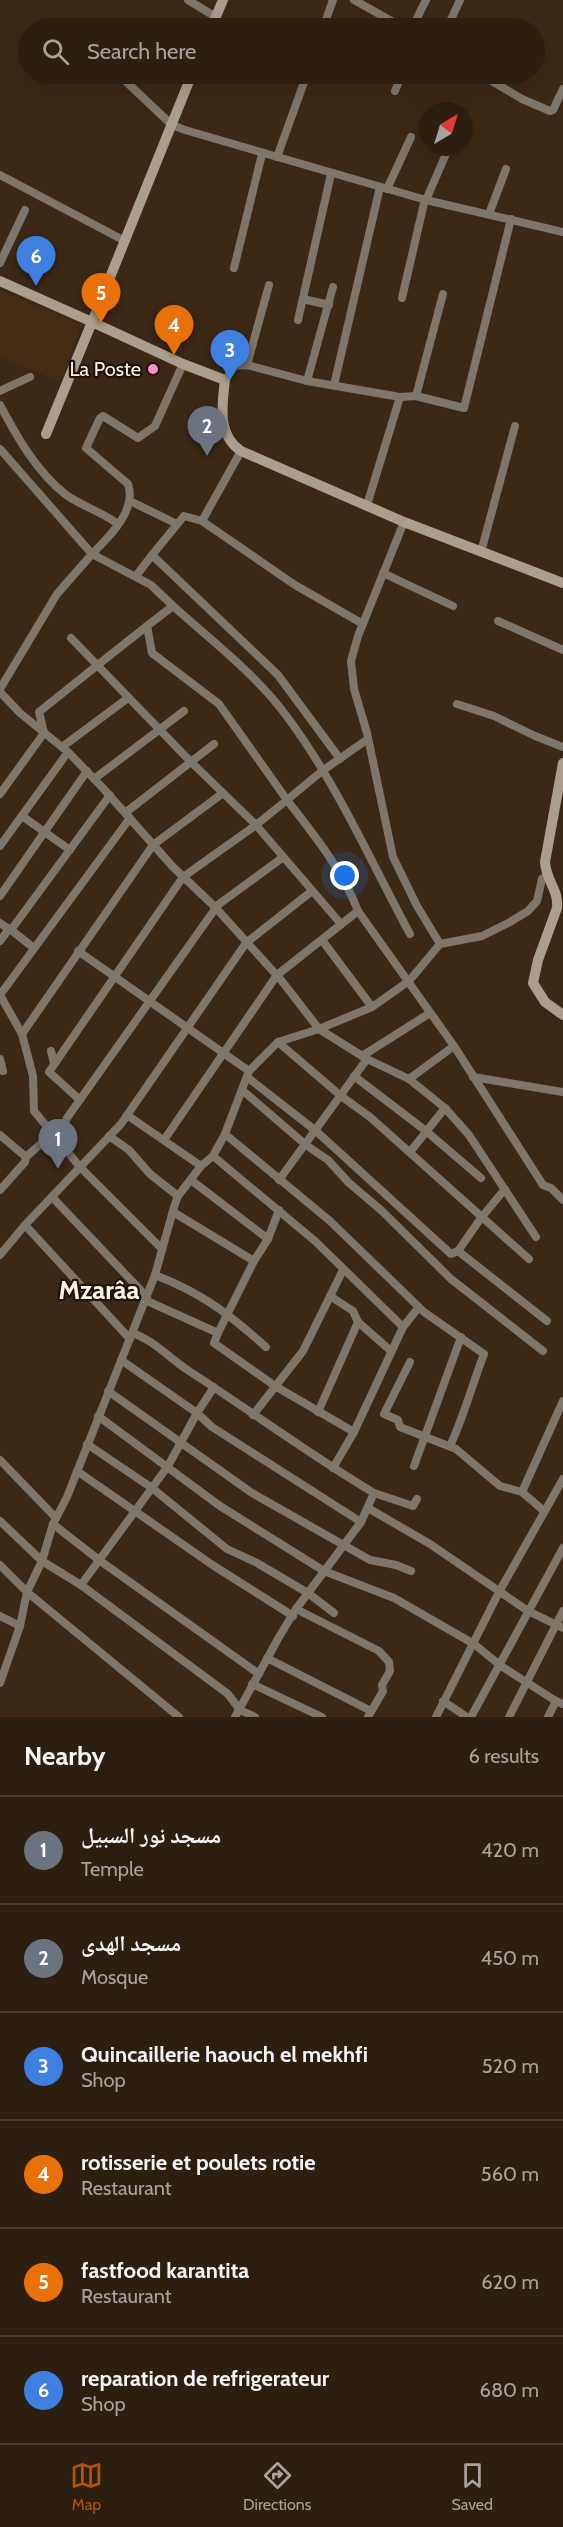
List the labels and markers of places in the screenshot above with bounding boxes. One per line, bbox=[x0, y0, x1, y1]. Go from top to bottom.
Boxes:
pin: 6 bbox=[16, 236, 56, 286]
pin: 5 bbox=[82, 274, 120, 323]
pin: 4 bbox=[154, 306, 194, 355]
pin: 3 bbox=[210, 330, 250, 380]
place label: La Poste bbox=[70, 357, 141, 381]
marker: La Poste bbox=[146, 362, 160, 376]
pin: 2 bbox=[188, 406, 226, 456]
pin: 1 bbox=[38, 1120, 78, 1169]

